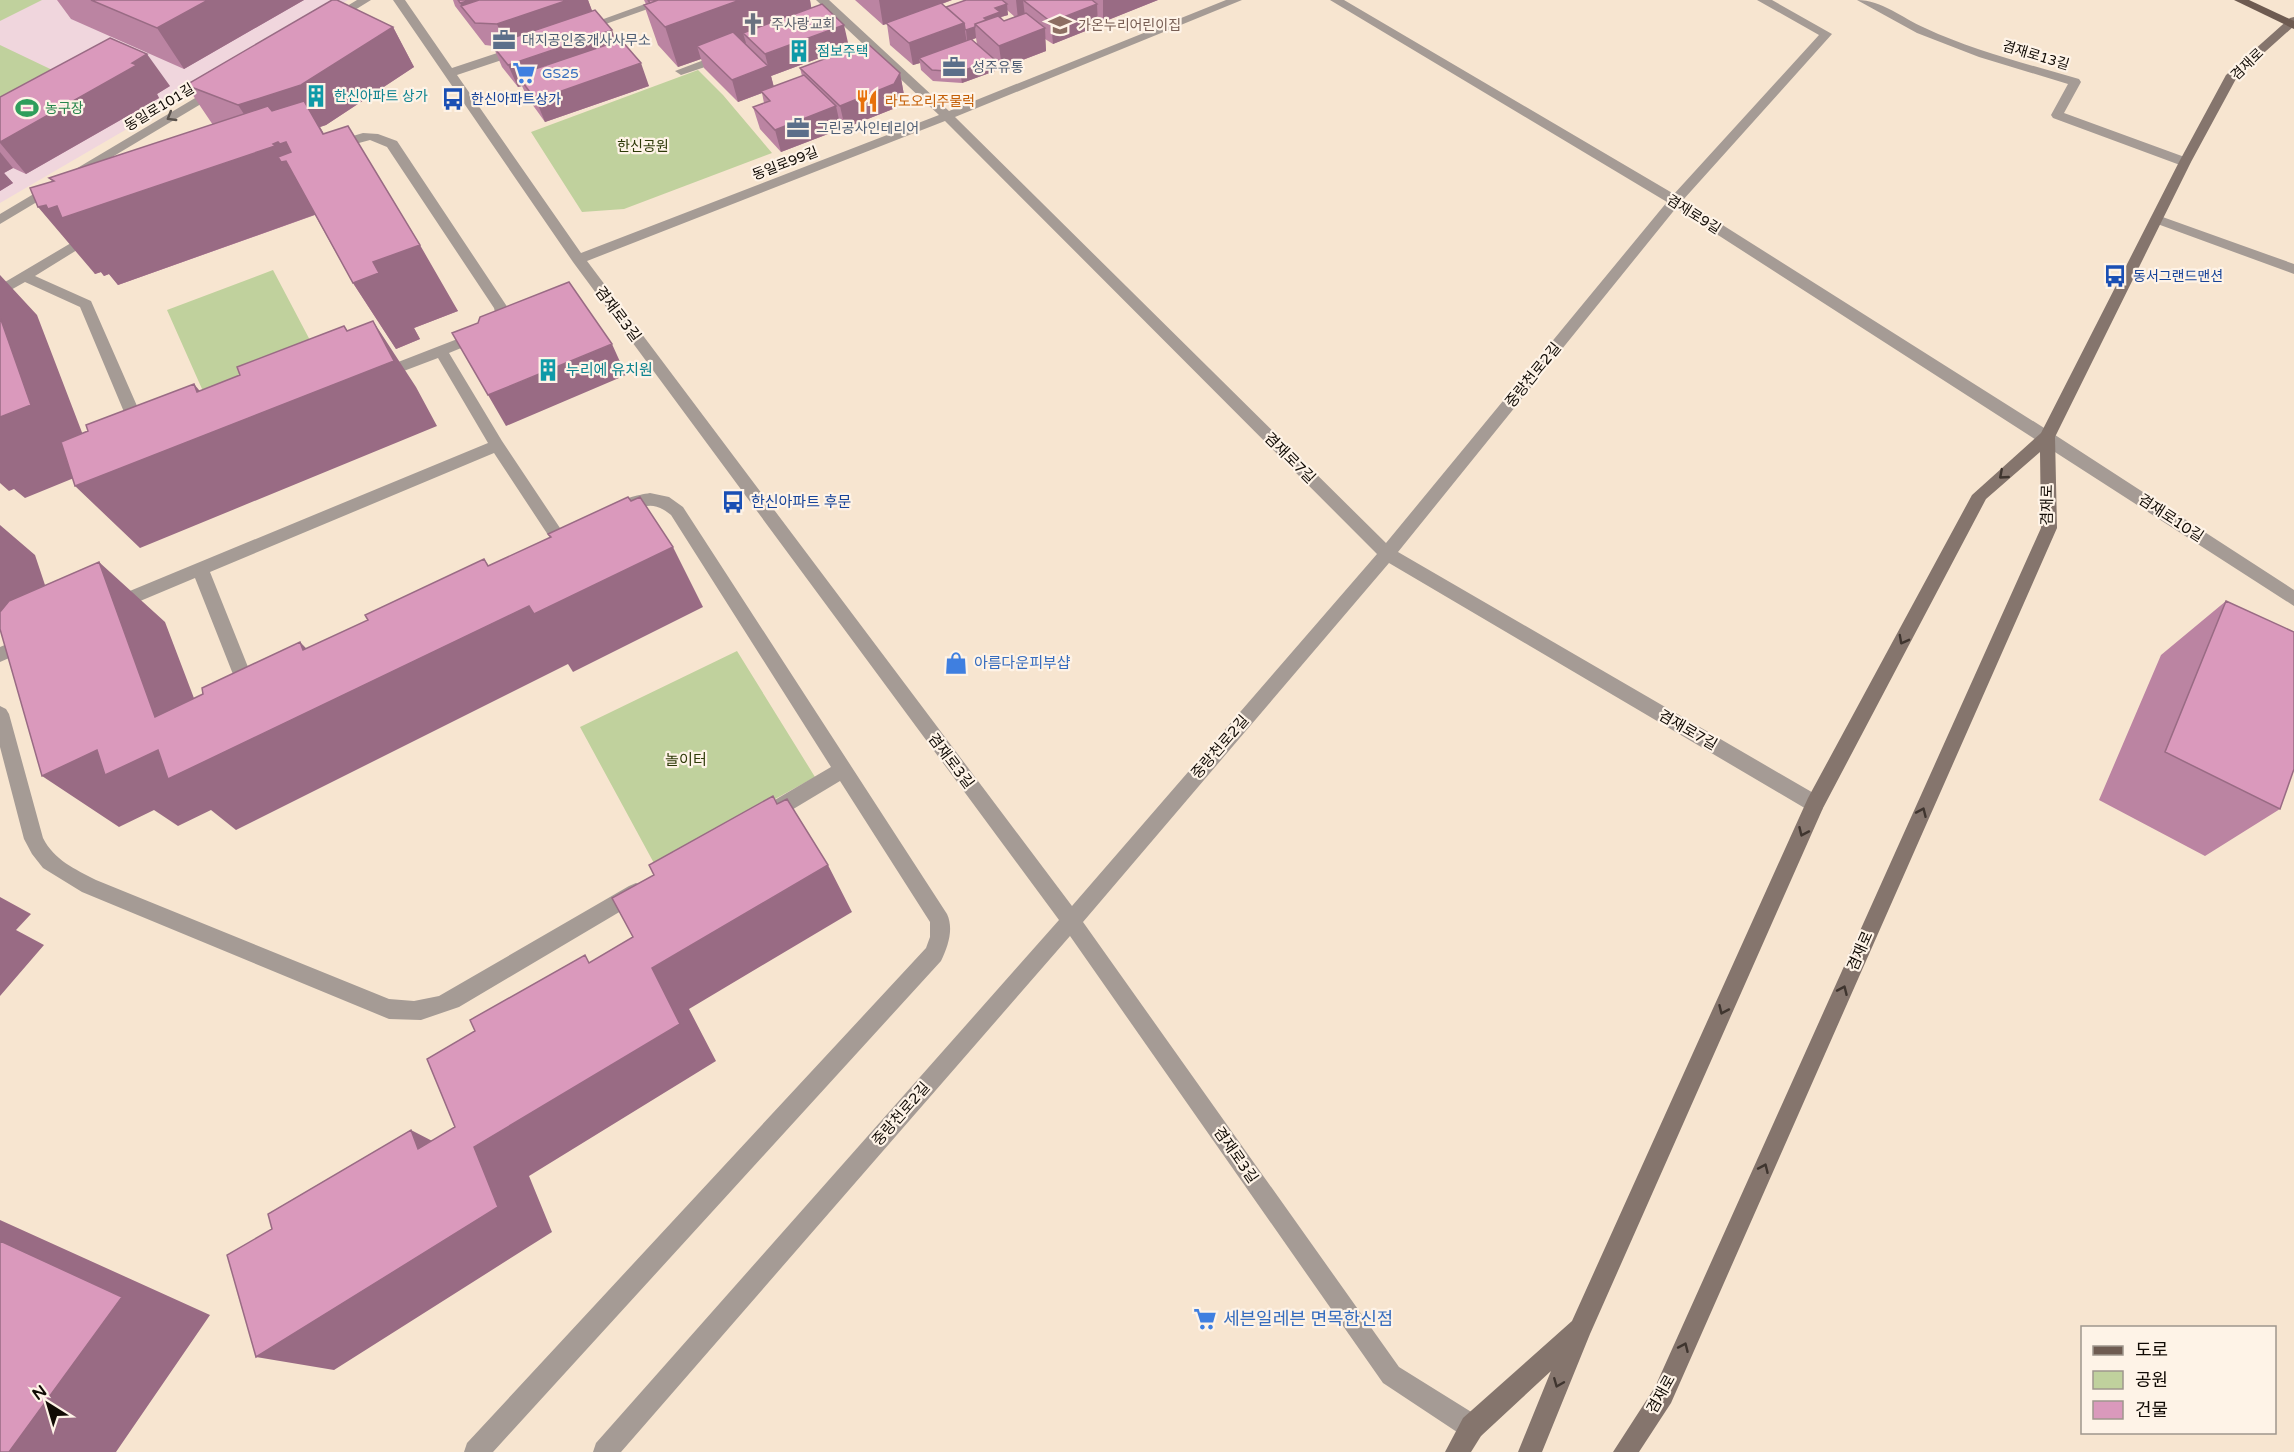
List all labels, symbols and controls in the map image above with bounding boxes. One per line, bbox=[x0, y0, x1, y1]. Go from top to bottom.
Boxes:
church icon: 주사랑교회 bbox=[740, 11, 766, 37]
school or university icon: 가온누리어린이집 bbox=[1047, 12, 1073, 38]
place label: 주사랑교회 bbox=[771, 16, 835, 33]
place label: 가온누리어린이집 bbox=[1078, 17, 1181, 34]
office icon: 대지공인중개사사무소 bbox=[491, 27, 517, 53]
place label: 대지공인중개사사무소 bbox=[522, 32, 651, 49]
street label: 겸재로13길 bbox=[2000, 37, 2071, 74]
building icon: 점보주택 bbox=[786, 38, 812, 64]
place label: 점보주택 bbox=[817, 43, 869, 60]
street label: 겸재로 bbox=[2228, 45, 2267, 84]
office icon: 성주유통 bbox=[941, 54, 967, 80]
place label: 성주유통 bbox=[972, 59, 1024, 76]
supermarket icon: GS25 bbox=[511, 60, 537, 86]
place label: GS25 bbox=[542, 65, 579, 82]
street label: 동일로101길 bbox=[121, 80, 197, 135]
building icon: 한신아파트 상가 bbox=[303, 83, 329, 109]
bus stop icon: 한신아파트상가 bbox=[440, 86, 466, 112]
place label: 한신아파트 상가 bbox=[334, 88, 428, 105]
restaurant icon: 라도오리주물럭 bbox=[854, 88, 880, 114]
place label: 한신아파트상가 bbox=[471, 91, 561, 108]
place label: 라도오리주물럭 bbox=[885, 93, 975, 110]
sports icon: 농구장 bbox=[14, 95, 40, 121]
place label: 농구장 bbox=[45, 100, 84, 117]
one-way arrow bbox=[167, 110, 177, 121]
office icon: 그린공사인테리어 bbox=[785, 115, 811, 141]
place label: 그린공사인테리어 bbox=[816, 120, 919, 137]
park label: 한신공원 bbox=[617, 138, 669, 155]
street label: 동일로99길 bbox=[750, 143, 820, 184]
street label: 겸재로9길 bbox=[1664, 191, 1724, 238]
bus stop icon: 동서그랜드맨션 bbox=[2102, 263, 2128, 289]
place label: 동서그랜드맨션 bbox=[2133, 268, 2223, 285]
street label: 겸재로3길 bbox=[591, 283, 645, 345]
street label: 중랑천로2길 bbox=[1501, 339, 1565, 411]
building icon: 누리에 유치원 bbox=[535, 357, 561, 383]
place label: 누리에 유치원 bbox=[566, 361, 653, 379]
street label: 겸재로7길 bbox=[1261, 429, 1319, 487]
one-way arrow bbox=[1999, 468, 2010, 479]
street label: 겸재로 bbox=[2038, 484, 2056, 526]
bus stop icon: 한신아파트 후문 bbox=[720, 489, 746, 515]
street label: 겸재로10길 bbox=[2135, 490, 2207, 546]
place label: 한신아파트 후문 bbox=[751, 493, 852, 511]
one-way arrow bbox=[1898, 634, 1910, 645]
shop icon: 아름다운피부샵 bbox=[943, 650, 969, 676]
place label: 아름다운피부샵 bbox=[974, 654, 1071, 672]
street label: 겸재로7길 bbox=[1656, 706, 1720, 754]
street label: 중랑천로2길 bbox=[1187, 712, 1253, 782]
street label: 겸재로3길 bbox=[924, 730, 978, 792]
park label: 놀이터 bbox=[665, 751, 707, 769]
one-way arrow bbox=[1915, 808, 1927, 819]
one-way arrow bbox=[1798, 825, 1810, 836]
street label: 겸재로 bbox=[1843, 928, 1877, 974]
one-way arrow bbox=[1836, 986, 1848, 997]
one-way arrow bbox=[1718, 1003, 1730, 1014]
street label: 중랑천로2길 bbox=[868, 1079, 934, 1149]
street label: 겸재로3길 bbox=[1210, 1123, 1262, 1187]
one-way arrow bbox=[1756, 1164, 1768, 1175]
supermarket icon: 세븐일레븐 면목한신점 bbox=[1192, 1306, 1218, 1332]
place label: 세븐일레븐 면목한신점 bbox=[1223, 1308, 1393, 1330]
legend bbox=[2081, 1326, 2276, 1434]
text: 도로 bbox=[2135, 1339, 2168, 1361]
one-way arrow bbox=[1677, 1342, 1689, 1353]
text: 공원 bbox=[2135, 1369, 2168, 1391]
street label: 겸재로 bbox=[1643, 1372, 1679, 1416]
north arrow bbox=[18, 1374, 78, 1434]
one-way arrow bbox=[1553, 1377, 1565, 1388]
text: N bbox=[28, 1381, 51, 1405]
text: 건물 bbox=[2135, 1399, 2168, 1421]

